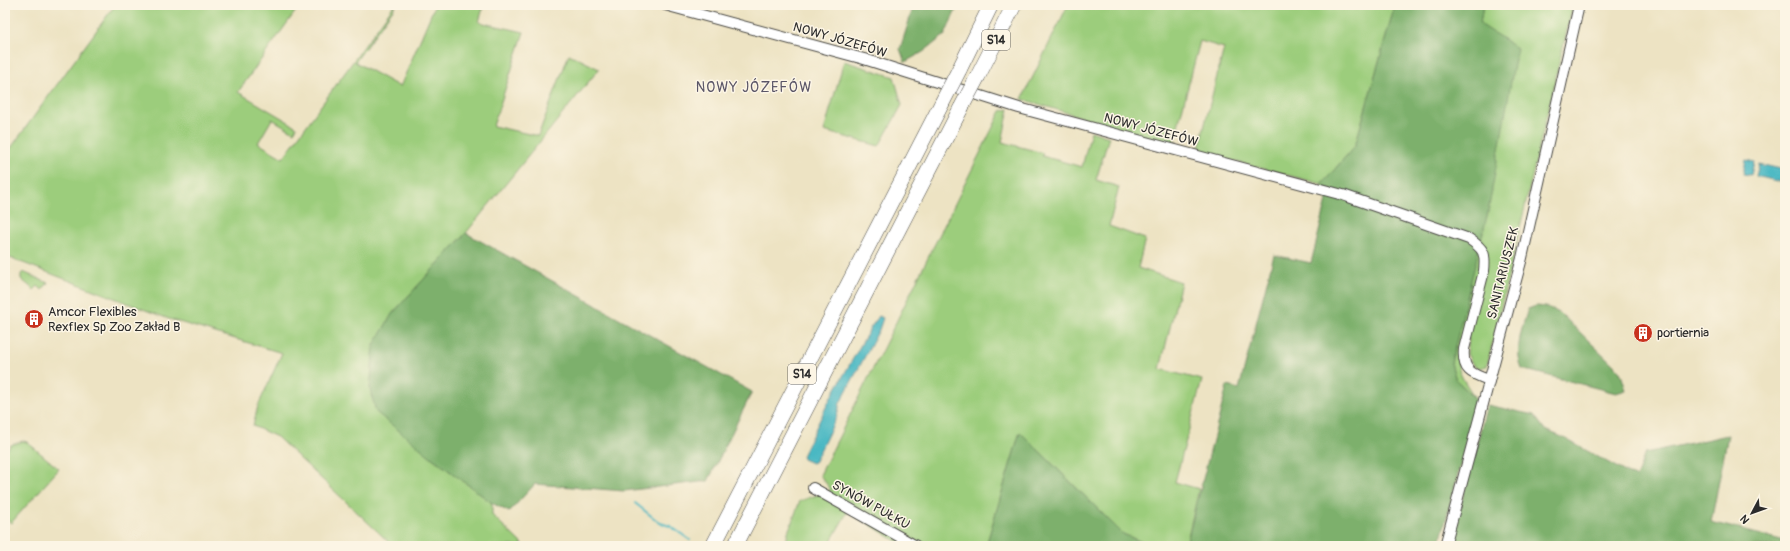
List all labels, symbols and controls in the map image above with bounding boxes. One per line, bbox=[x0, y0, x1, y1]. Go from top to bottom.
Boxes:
street label: NOWY JÓZEFÓW bbox=[791, 19, 889, 61]
road number: S14 bbox=[982, 30, 1010, 50]
district label: NOWY JÓZEFÓW bbox=[696, 78, 812, 96]
street label: NOWY JÓZEFÓW bbox=[1102, 110, 1200, 150]
street label: SANITARIUSZEK bbox=[1484, 225, 1522, 321]
place label: Amcor Flexibles Rexflex Sp Zoo Zakład B bbox=[48, 304, 180, 335]
building icon: Amcor Flexibles Rexflex Sp Zoo Zakład B bbox=[23, 308, 45, 330]
building icon: portiernia bbox=[1632, 322, 1654, 344]
place label: portiernia bbox=[1657, 325, 1709, 341]
road number: S14 bbox=[788, 364, 816, 384]
street label: SYNÓW PUŁKU bbox=[829, 477, 913, 533]
north arrow bbox=[1732, 493, 1772, 533]
text: N bbox=[1737, 512, 1752, 526]

